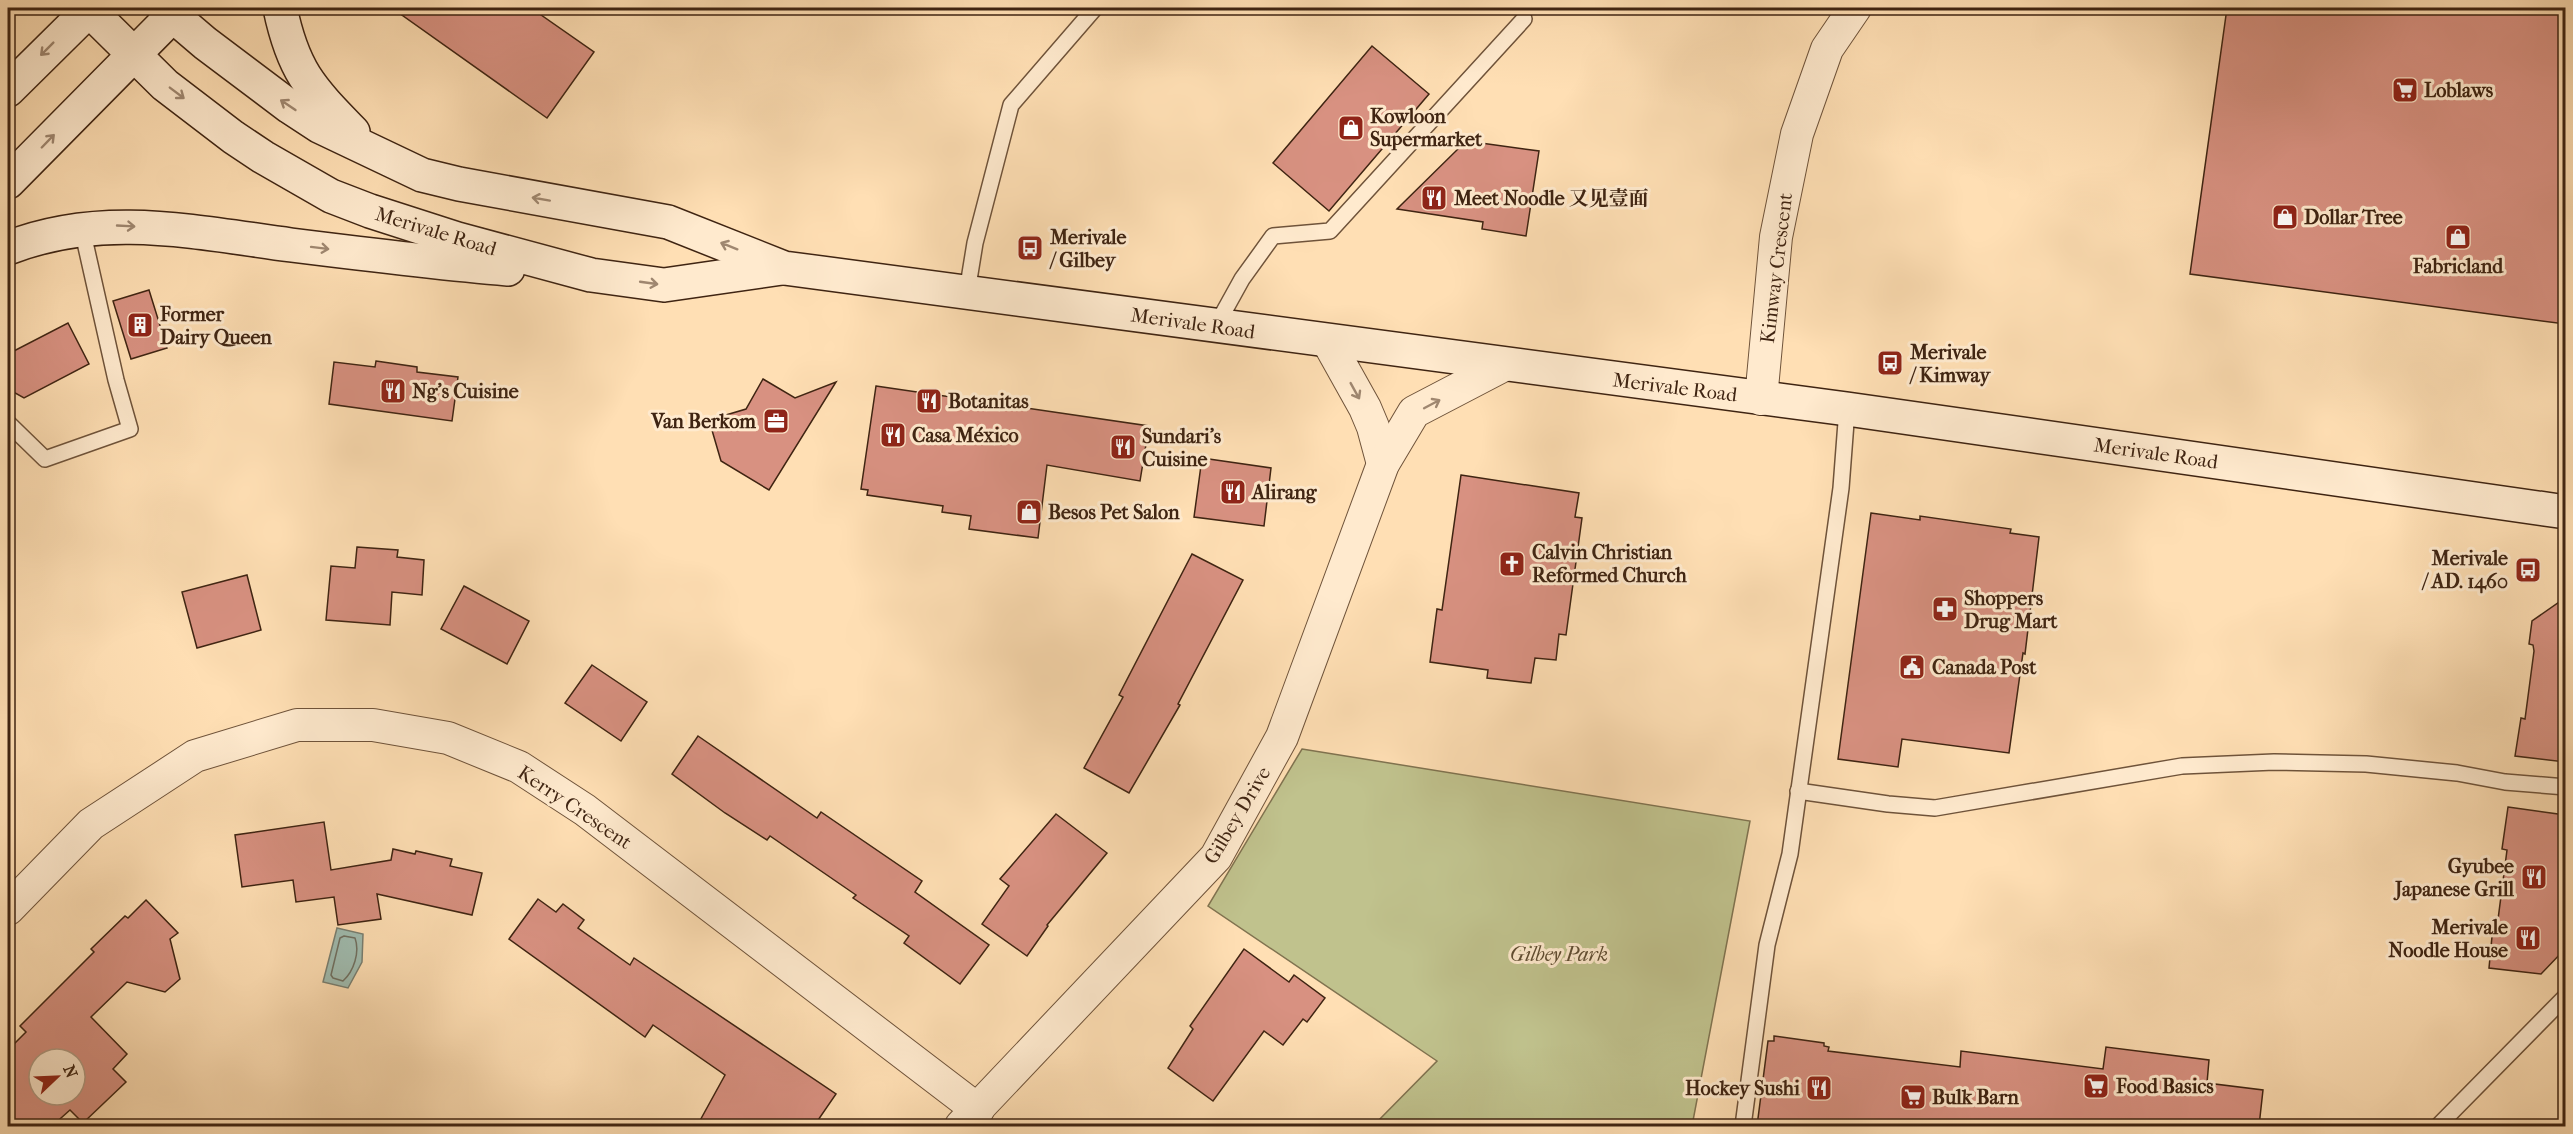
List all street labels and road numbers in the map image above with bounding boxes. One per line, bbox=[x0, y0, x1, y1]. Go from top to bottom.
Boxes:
street label: Kimway Crescent bbox=[1756, 191, 1797, 345]
street label: Merivale Road bbox=[373, 202, 500, 261]
street label: Merivale Road bbox=[1129, 303, 1258, 344]
street label: Merivale Road bbox=[1611, 368, 1740, 407]
street label: Merivale Road bbox=[2092, 433, 2221, 474]
street label: Kerry Crescent bbox=[513, 761, 636, 854]
street label: Gilbey Drive bbox=[1199, 762, 1275, 868]

